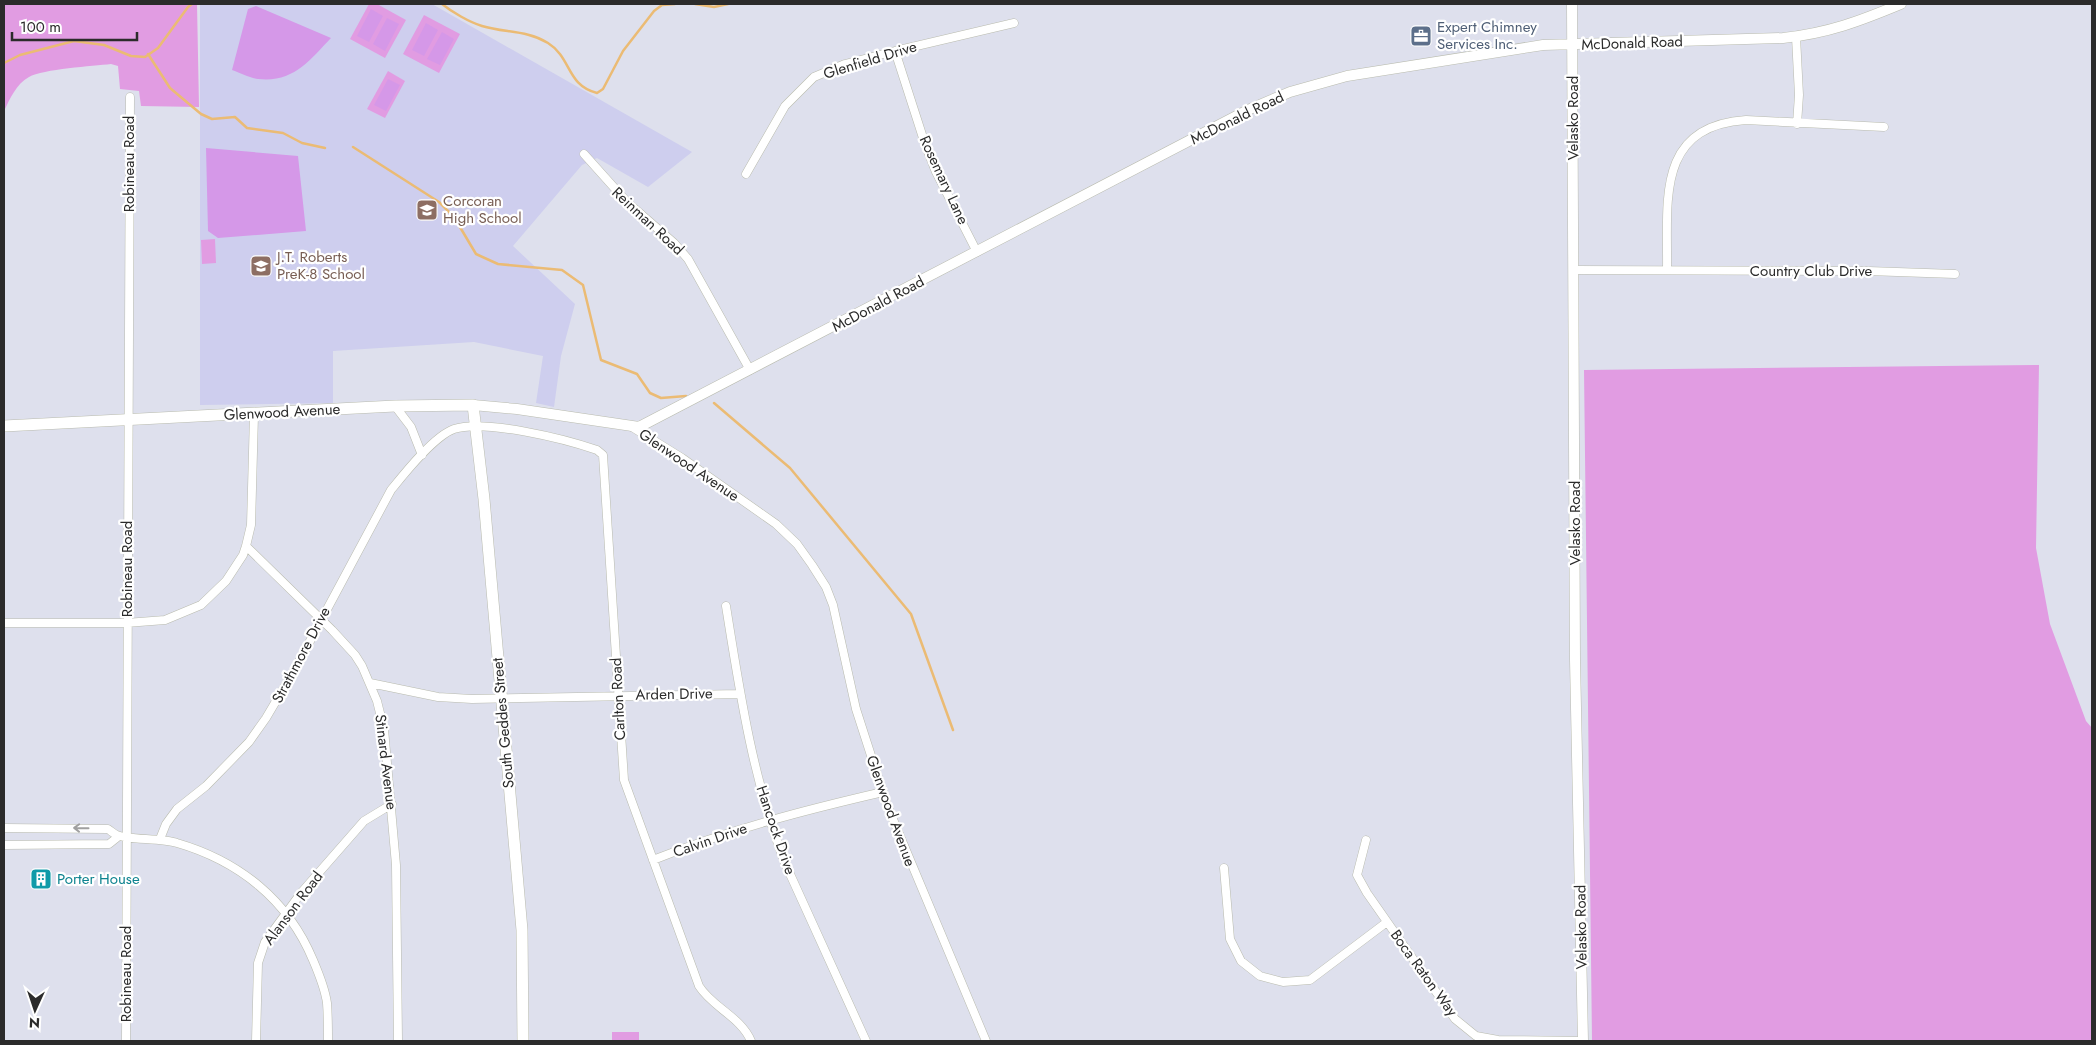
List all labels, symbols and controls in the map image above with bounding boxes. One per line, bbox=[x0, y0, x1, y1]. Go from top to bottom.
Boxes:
scale bar bbox=[12, 10, 138, 42]
text: 100 m bbox=[20, 16, 61, 38]
place label: Expert Chimney Services Inc. bbox=[1437, 16, 1537, 55]
office icon: Expert Chimney Services Inc. bbox=[1409, 24, 1433, 48]
street label: McDonald Road bbox=[1581, 30, 1683, 56]
street label: Glenfield Drive bbox=[821, 35, 920, 85]
street label: Velasko Road bbox=[1562, 76, 1584, 160]
street label: McDonald Road bbox=[1186, 86, 1288, 150]
street label: Robineau Road bbox=[118, 116, 140, 212]
street label: Rosemary Lane bbox=[914, 132, 974, 228]
street label: Reinman Road bbox=[607, 182, 689, 260]
place label: Corcoran High School bbox=[443, 190, 522, 229]
school or university icon: Corcoran High School bbox=[415, 198, 439, 222]
place label: J.T. Roberts PreK-8 School bbox=[275, 246, 365, 285]
school or university icon: J.T. Roberts PreK-8 School bbox=[249, 254, 273, 278]
street label: Country Club Drive bbox=[1750, 260, 1873, 282]
street label: McDonald Road bbox=[828, 270, 928, 338]
street label: Glenwood Avenue bbox=[223, 398, 341, 426]
street label: Glenwood Avenue bbox=[634, 423, 744, 507]
street label: Velasko Road bbox=[1564, 481, 1586, 565]
street label: Robineau Road bbox=[116, 521, 138, 617]
street label: Strathmore Drive bbox=[266, 603, 336, 707]
street label: South Geddes Street bbox=[486, 657, 520, 789]
street label: Carlton Road bbox=[605, 657, 631, 741]
street label: Arden Drive bbox=[635, 682, 713, 706]
street label: Stinard Avenue bbox=[369, 713, 403, 811]
street label: Glenwood Avenue bbox=[861, 752, 921, 870]
street label: Hancock Drive bbox=[750, 783, 802, 878]
street label: Calvin Drive bbox=[670, 817, 750, 863]
one-way arrow bbox=[73, 823, 90, 833]
street label: Alanson Road bbox=[258, 866, 328, 950]
building icon: Porter House bbox=[29, 867, 53, 891]
place label: Porter House bbox=[57, 868, 140, 890]
street label: Velasko Road bbox=[1569, 885, 1593, 969]
street label: Boca Raton Way bbox=[1385, 925, 1463, 1021]
street label: Robineau Road bbox=[115, 926, 137, 1022]
north arrow bbox=[10, 985, 60, 1035]
text: N bbox=[28, 1013, 40, 1033]

